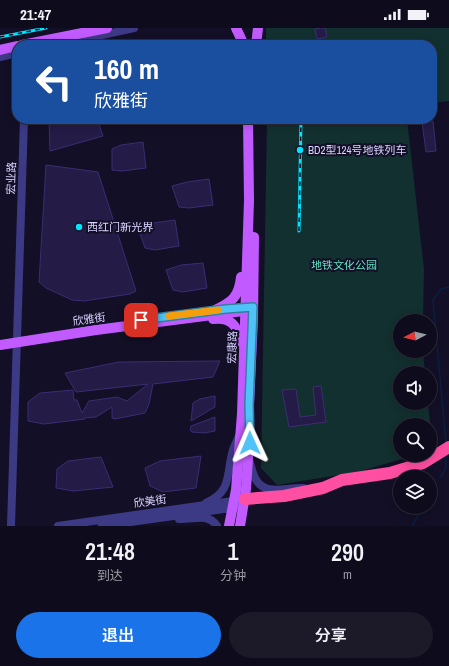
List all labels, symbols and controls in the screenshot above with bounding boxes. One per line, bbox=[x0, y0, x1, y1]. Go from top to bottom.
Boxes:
text: 21:47 bbox=[20, 4, 51, 25]
text: 160 m bbox=[94, 50, 159, 88]
icon: left bbox=[28, 56, 80, 108]
text: 欣雅街 bbox=[94, 88, 148, 113]
place label: BD2型124号地铁列车 bbox=[308, 143, 407, 157]
marker: BD2型124号地铁列车 bbox=[295, 145, 305, 155]
street label: 宏业路 bbox=[3, 161, 19, 195]
place label: 西红门新光界 bbox=[87, 220, 154, 234]
marker: 西红门新光界 bbox=[74, 222, 84, 232]
park label: 地铁文化公园 bbox=[311, 258, 377, 272]
pin bbox=[124, 303, 158, 337]
icon: arrive bbox=[130, 309, 152, 331]
street label: 欣雅街 bbox=[72, 310, 106, 328]
north arrow bbox=[393, 314, 437, 358]
map controls bbox=[393, 314, 437, 514]
street label: 宏康路 bbox=[224, 330, 240, 364]
button: sound bbox=[393, 366, 437, 410]
button: search bbox=[393, 418, 437, 462]
position arrow bbox=[229, 422, 271, 464]
button: layers bbox=[393, 470, 437, 514]
street label: 欣美街 bbox=[133, 492, 167, 510]
text: 21:48 bbox=[85, 535, 135, 567]
text: 1 bbox=[228, 535, 239, 567]
text: 290 bbox=[331, 536, 364, 568]
text: m bbox=[343, 566, 352, 583]
text: 到达 bbox=[97, 567, 123, 584]
text: 分钟 bbox=[220, 567, 246, 584]
button: 退出 bbox=[16, 612, 221, 658]
button: 分享 bbox=[229, 612, 433, 658]

